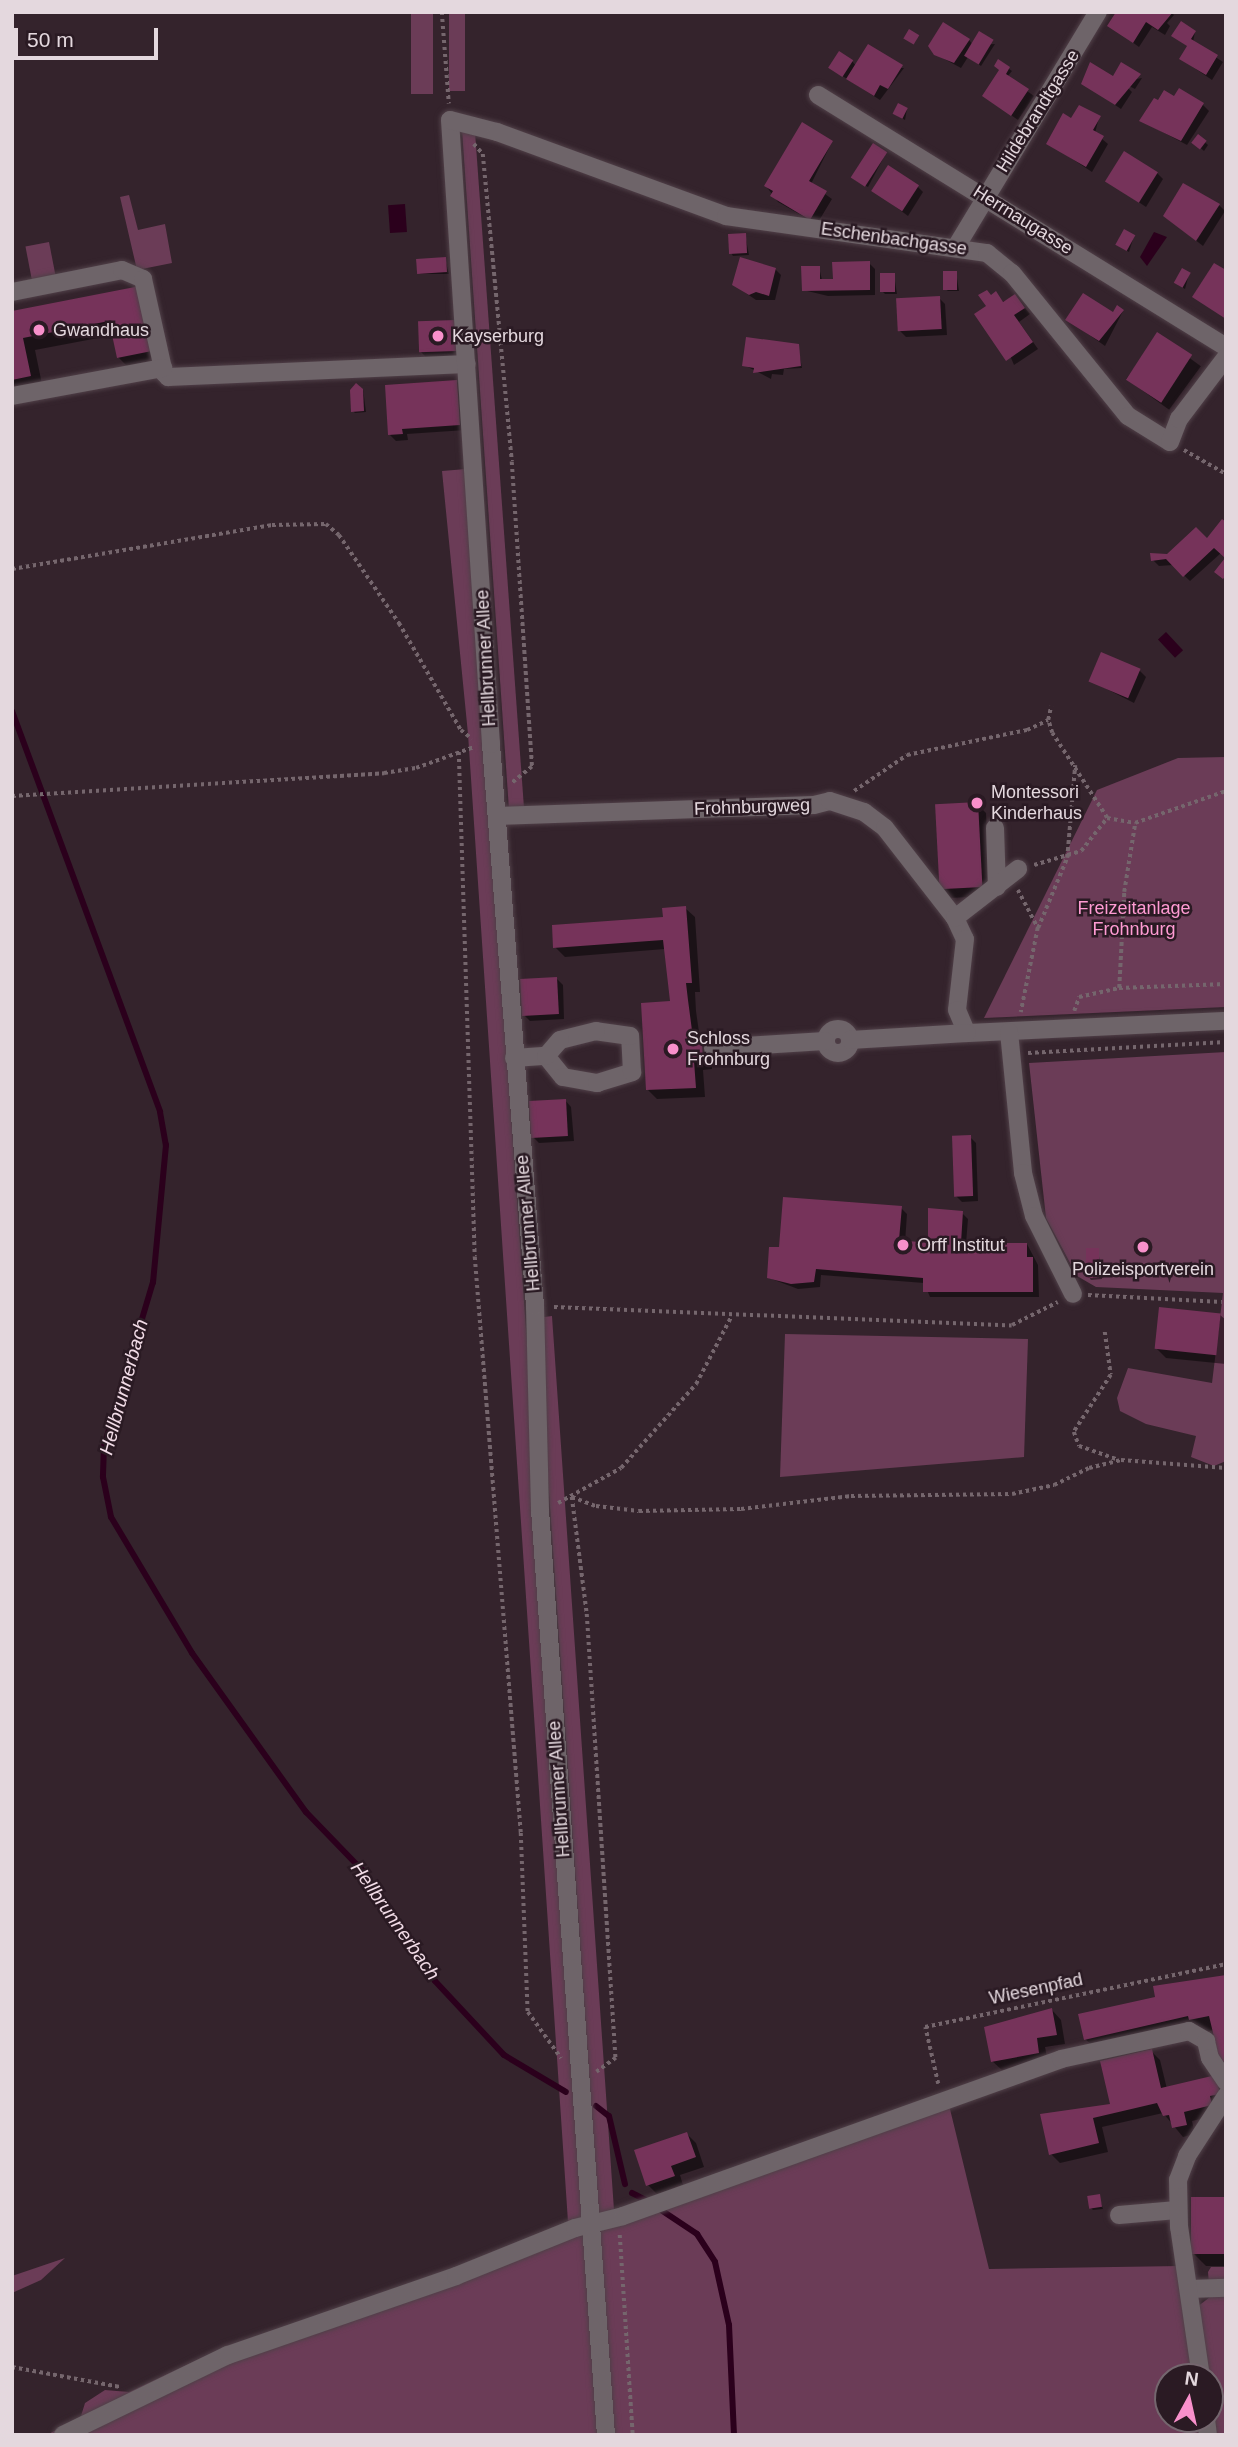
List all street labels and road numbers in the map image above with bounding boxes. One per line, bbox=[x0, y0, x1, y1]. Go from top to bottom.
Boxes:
street label: Hildebrandtgasse bbox=[992, 46, 1084, 176]
street label: Herrnaugasse bbox=[969, 181, 1077, 259]
street label: Eschenbachgasse bbox=[820, 218, 968, 260]
street label: Hellbrunner Allee bbox=[472, 588, 500, 728]
street label: Frohnburgweg bbox=[694, 794, 810, 820]
street label: Hellbrunner Allee bbox=[511, 1153, 545, 1293]
street label: Hellbrunner Allee bbox=[543, 1719, 575, 1859]
street label: Wiesenpfad bbox=[987, 1969, 1085, 2009]

